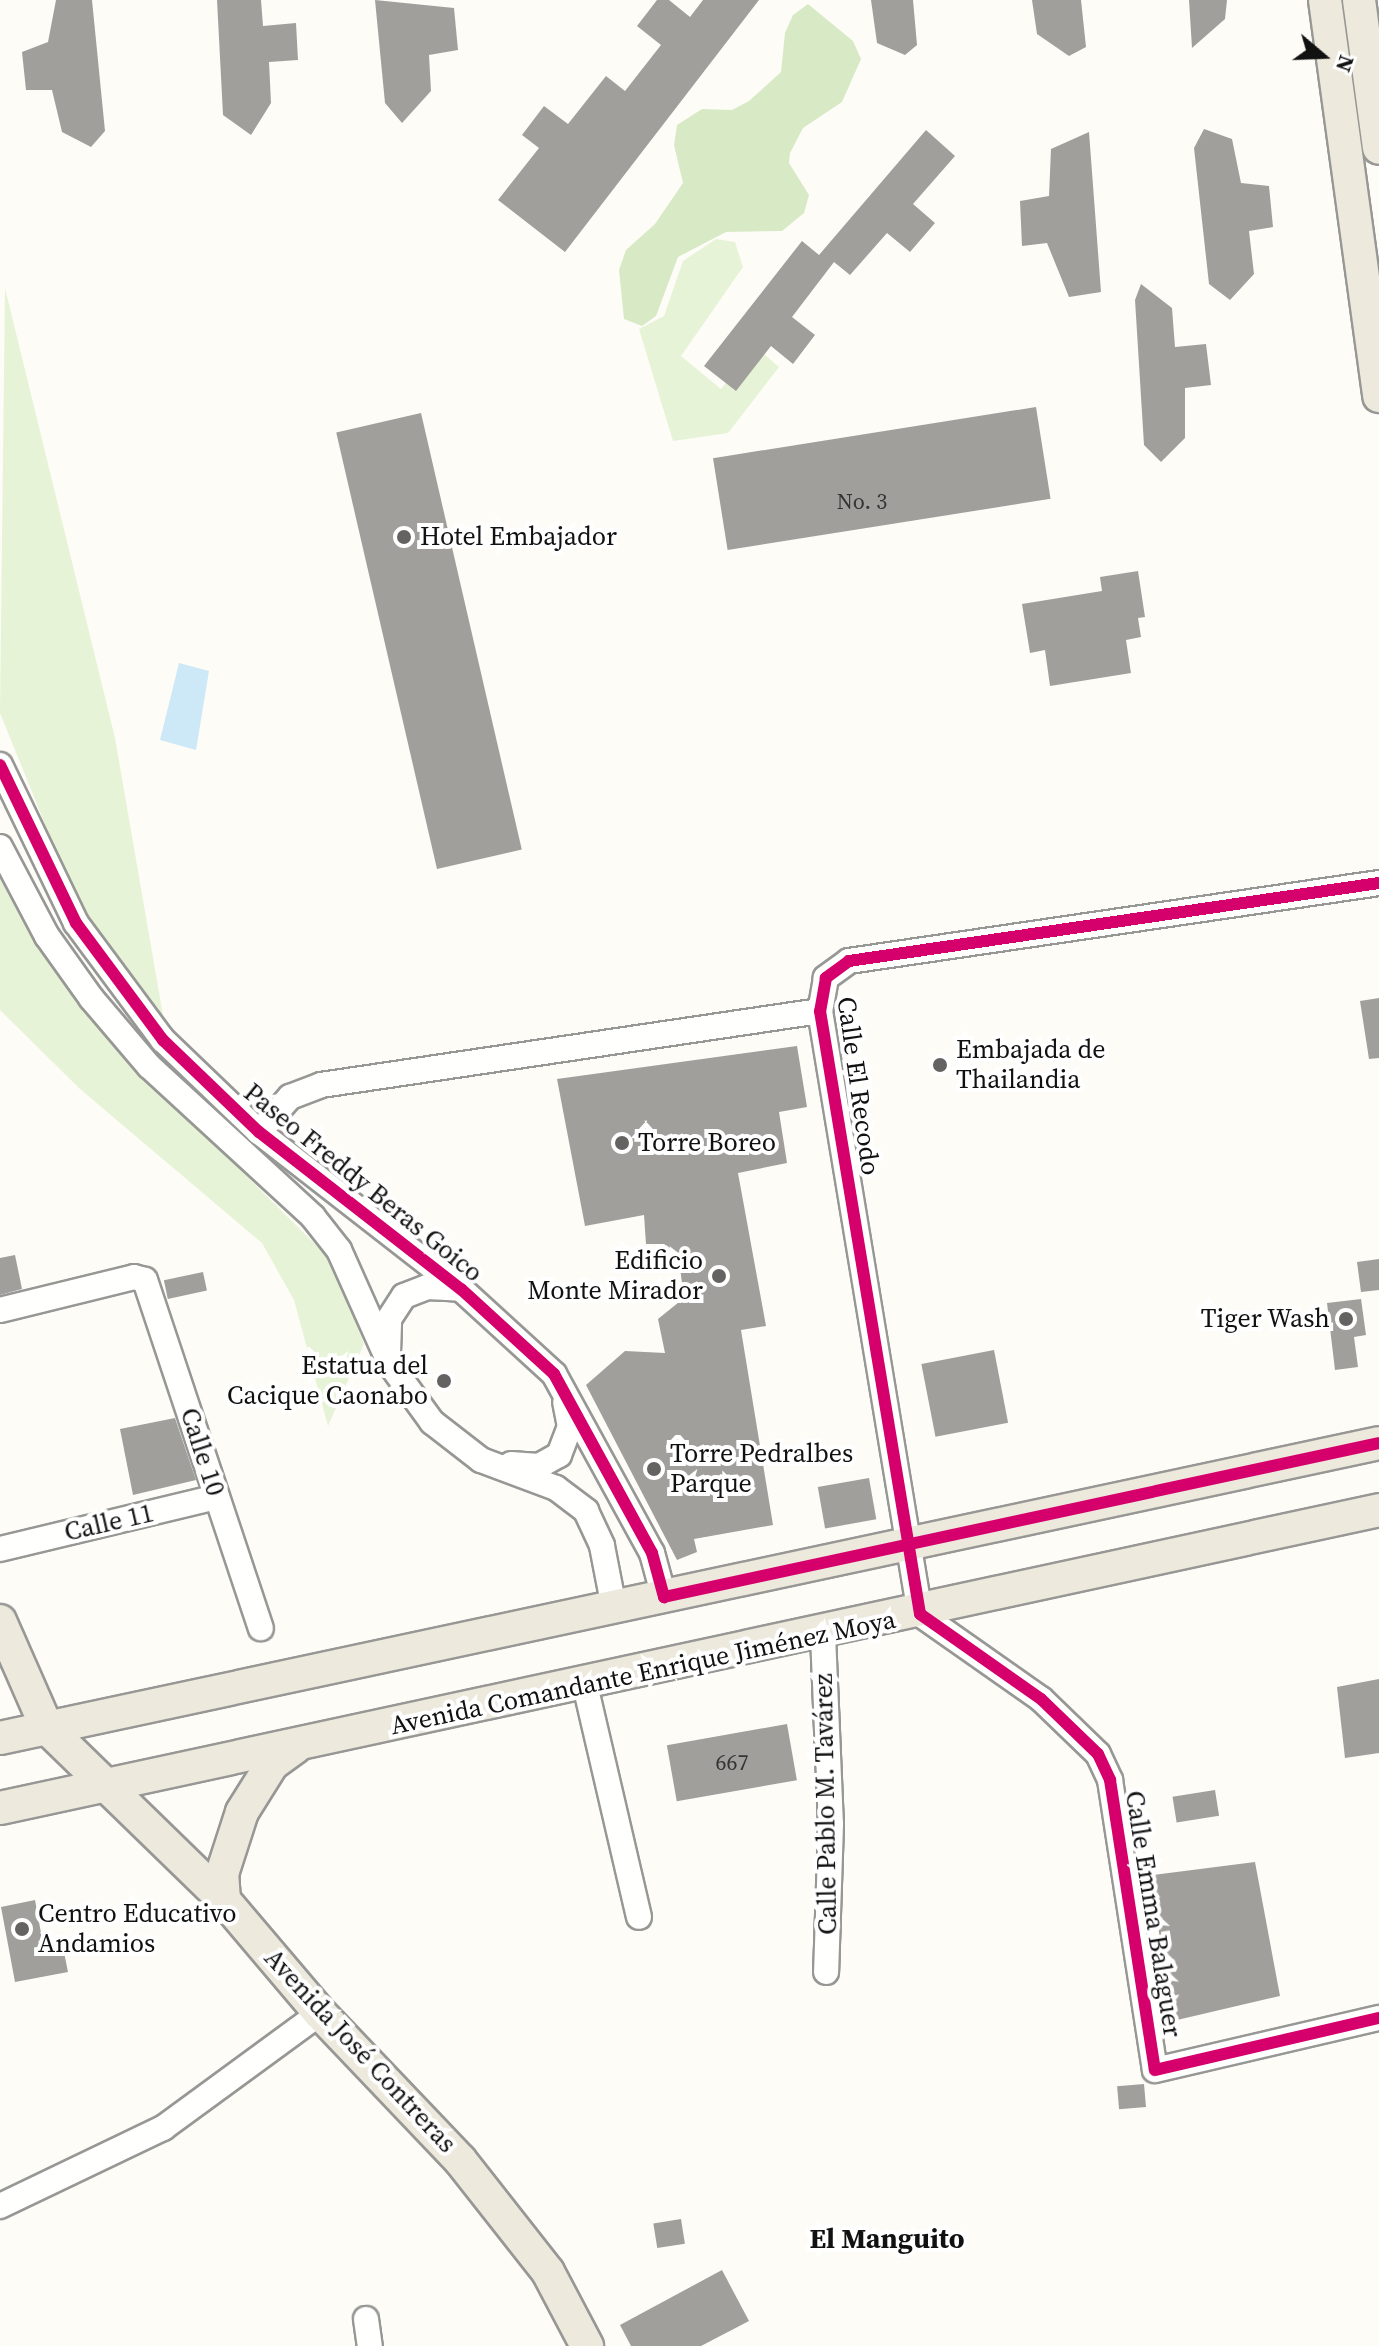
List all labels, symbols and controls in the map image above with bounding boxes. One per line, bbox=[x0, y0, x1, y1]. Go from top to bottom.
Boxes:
north arrow bbox=[1283, 16, 1363, 96]
text: N bbox=[1329, 51, 1362, 76]
house number: No. 3 bbox=[837, 489, 887, 515]
place label: Hotel Embajador bbox=[420, 521, 617, 553]
marker: Hotel Embajador bbox=[395, 528, 413, 546]
street label: Calle El Recodo bbox=[830, 995, 886, 1177]
place label: Embajada de Thailandia bbox=[956, 1034, 1106, 1096]
marker: Embajada de Thailandia bbox=[931, 1056, 949, 1074]
street label: Paseo Freddy Beras Goico bbox=[237, 1077, 489, 1289]
place label: Torre Boreo bbox=[638, 1127, 776, 1159]
marker: Torre Boreo bbox=[613, 1134, 631, 1152]
place label: Edificio Monte Mirador bbox=[527, 1245, 703, 1306]
marker: Edificio Monte Mirador bbox=[710, 1267, 728, 1285]
place label: Tiger Wash bbox=[1200, 1303, 1330, 1335]
marker: Tiger Wash bbox=[1337, 1310, 1355, 1328]
place label: Estatua del Cacique Caonabo bbox=[227, 1350, 428, 1412]
marker: Estatua del Cacique Caonabo bbox=[435, 1372, 453, 1390]
street label: Calle 10 bbox=[173, 1404, 231, 1500]
place label: Torre Pedralbes Parque bbox=[670, 1438, 853, 1500]
marker: Torre Pedralbes Parque bbox=[645, 1460, 663, 1478]
street label: Calle 11 bbox=[61, 1498, 157, 1548]
street label: Avenida Comandante Enrique Jiménez Moya bbox=[388, 1604, 898, 1742]
street label: Calle Pablo M. Tavárez bbox=[808, 1673, 844, 1935]
house number: 667 bbox=[716, 1750, 748, 1776]
street label: Calle Emma Balaguer bbox=[1118, 1789, 1188, 2039]
place label: Centro Educativo Andamios bbox=[38, 1898, 236, 1960]
marker: Centro Educativo Andamios bbox=[13, 1920, 31, 1938]
street label: Avenida José Contreras bbox=[258, 1943, 462, 2159]
district label: El Manguito bbox=[809, 2221, 965, 2255]

